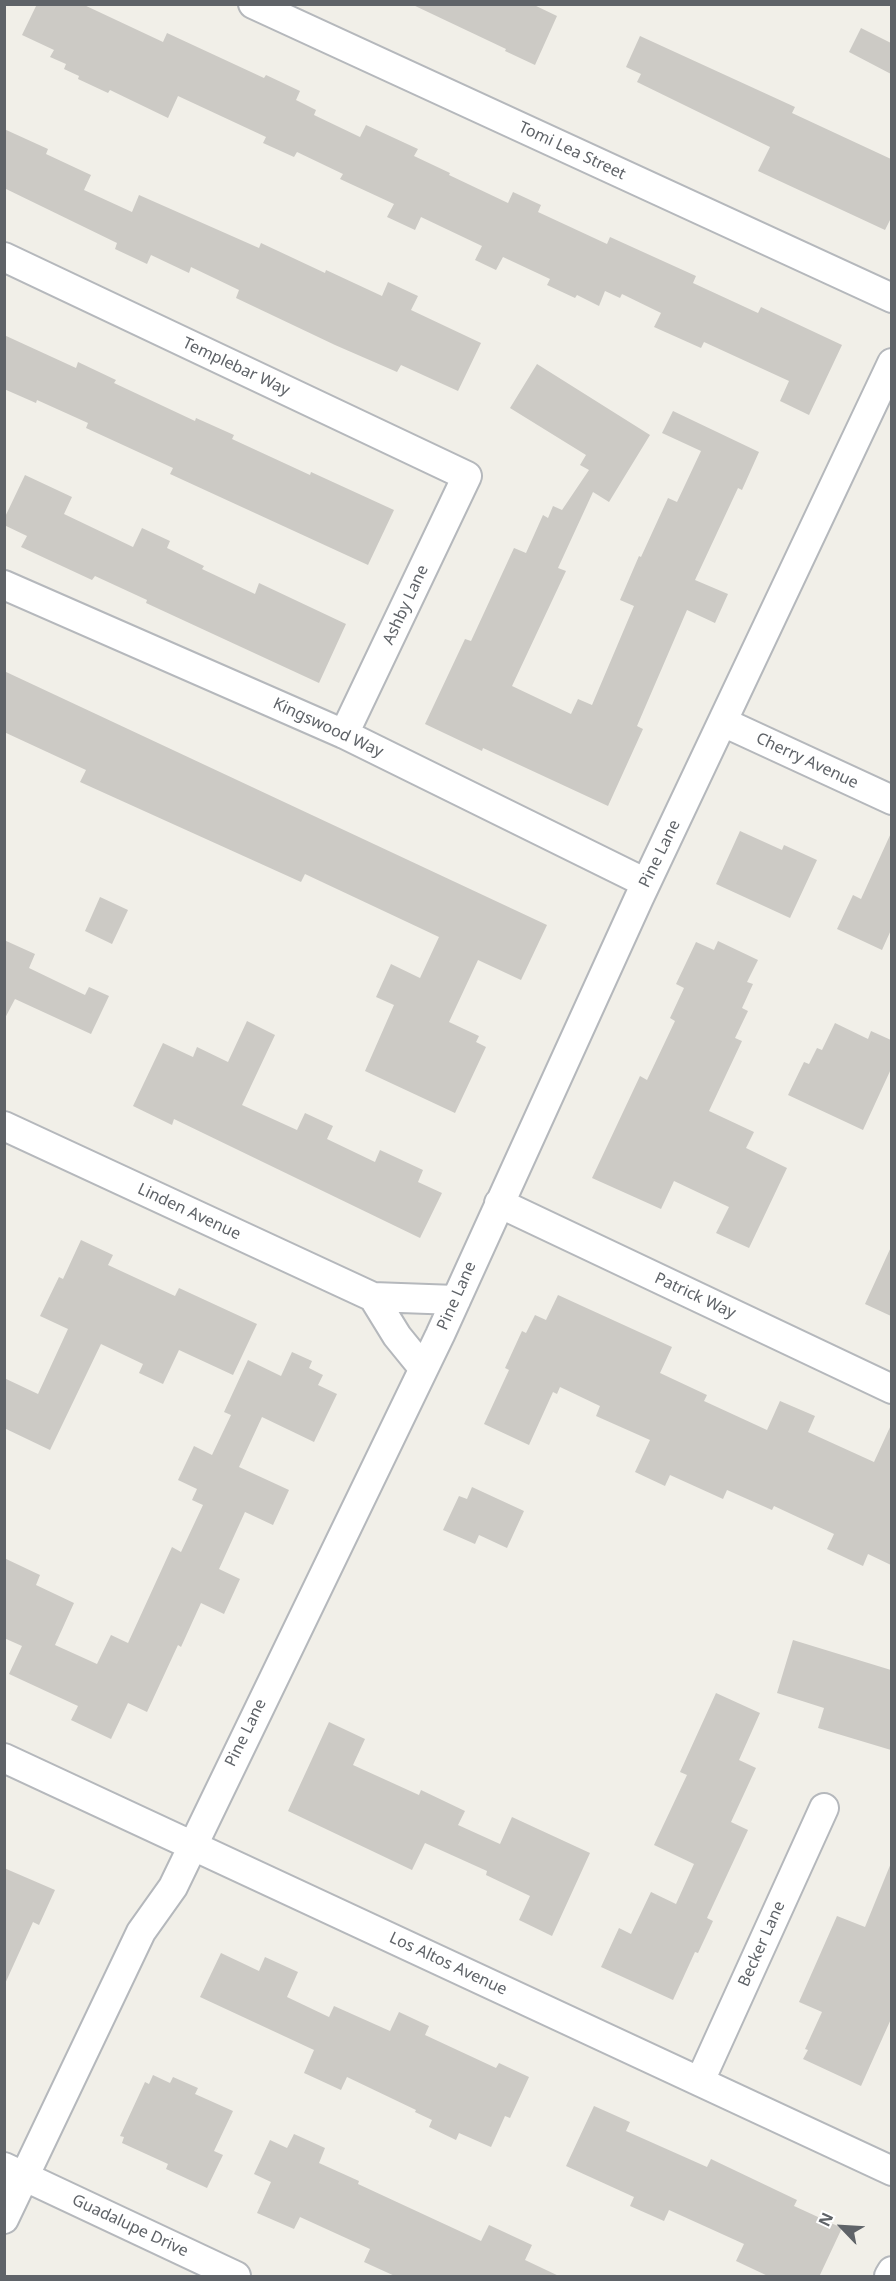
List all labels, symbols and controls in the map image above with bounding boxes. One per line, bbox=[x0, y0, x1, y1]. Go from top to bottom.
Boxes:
street label: Tomi Lea Street bbox=[515, 118, 629, 184]
street label: Templebar Way bbox=[179, 334, 293, 400]
street label: Ashby Lane bbox=[379, 562, 433, 648]
street label: Kingswood Way bbox=[270, 694, 386, 762]
street label: Cherry Avenue bbox=[753, 729, 861, 793]
street label: Pine Lane bbox=[635, 817, 685, 891]
street label: Linden Avenue bbox=[134, 1180, 244, 1244]
street label: Pine Lane bbox=[433, 1259, 481, 1333]
street label: Patrick Way bbox=[651, 1269, 739, 1323]
street label: Pine Lane bbox=[221, 1696, 271, 1770]
street label: Becker Lane bbox=[735, 1898, 789, 1990]
street label: Los Altos Avenue bbox=[386, 1928, 510, 2000]
street label: Guadalupe Drive bbox=[69, 2191, 191, 2261]
north arrow bbox=[812, 2197, 872, 2257]
text: N bbox=[813, 2209, 838, 2230]

